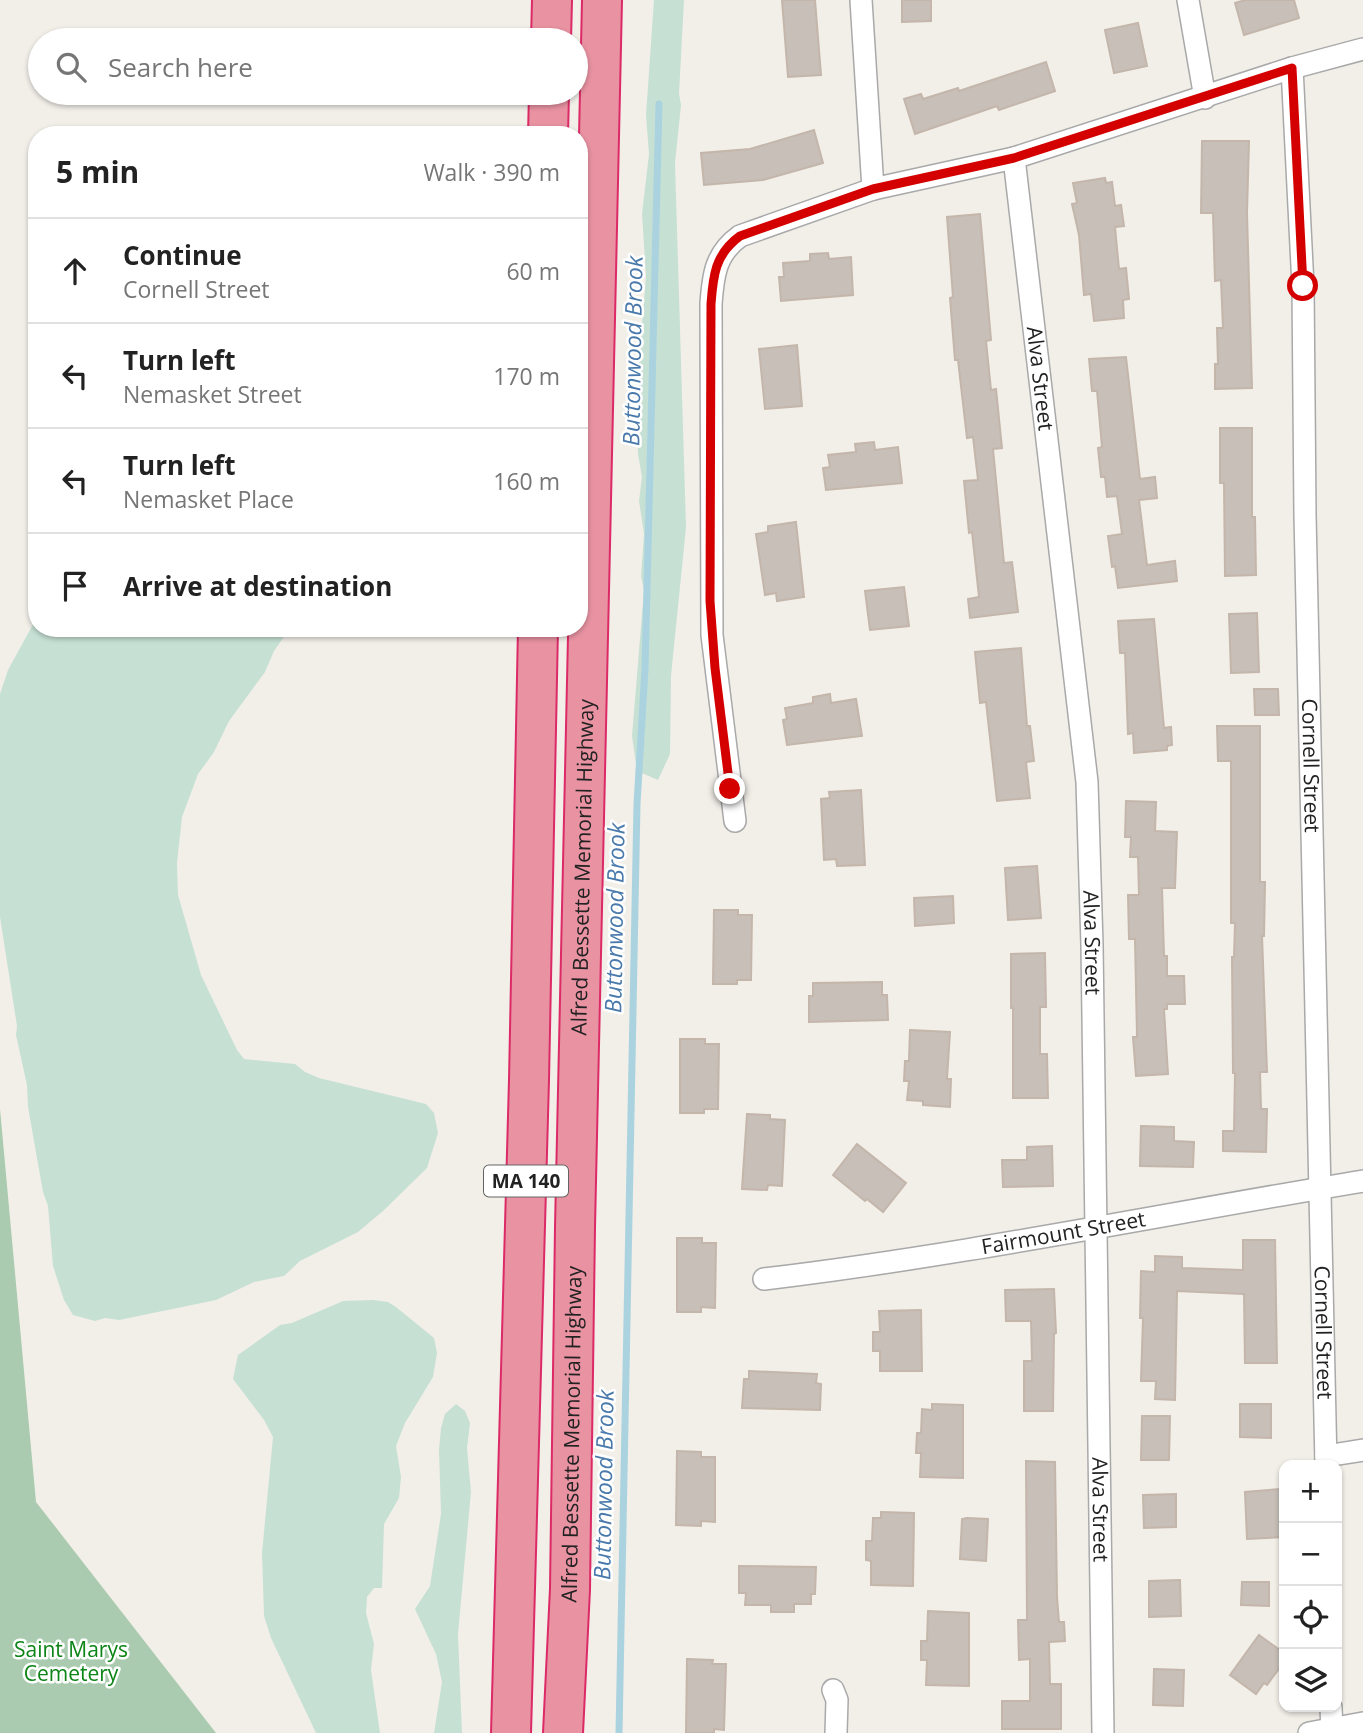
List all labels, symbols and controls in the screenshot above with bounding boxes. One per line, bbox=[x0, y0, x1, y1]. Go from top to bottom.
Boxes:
search box bbox=[28, 28, 588, 105]
icon: search bbox=[52, 48, 90, 86]
text: Search here bbox=[108, 49, 253, 85]
text: 5 min bbox=[56, 151, 139, 192]
text: Walk · 390 m bbox=[423, 156, 560, 188]
text: Continue bbox=[123, 237, 242, 273]
icon: ahead bbox=[56, 252, 94, 290]
text: 60 m bbox=[506, 255, 560, 287]
water label: Buttonwood Brook bbox=[614, 255, 650, 446]
route start bbox=[1287, 270, 1318, 301]
text: Cornell Street bbox=[123, 273, 270, 305]
street label: Alva Street bbox=[1021, 325, 1061, 432]
text: Turn left bbox=[123, 342, 235, 378]
icon: left bbox=[56, 357, 94, 395]
text: 170 m bbox=[493, 360, 560, 392]
text: Nemasket Street bbox=[123, 378, 302, 410]
text: Turn left bbox=[123, 447, 235, 483]
icon: left bbox=[56, 462, 94, 500]
text: 160 m bbox=[493, 465, 560, 497]
text: Nemasket Place bbox=[123, 483, 294, 515]
icon: arrive bbox=[56, 567, 94, 605]
text: Arrive at destination bbox=[123, 568, 392, 604]
street label: Alfred Bessette Memorial Highway bbox=[564, 698, 600, 1036]
street label: Cornell Street bbox=[1296, 698, 1327, 833]
route end bbox=[714, 773, 745, 804]
water label: Buttonwood Brook bbox=[596, 822, 632, 1013]
street label: Alva Street bbox=[1077, 890, 1108, 995]
road number: MA 140 bbox=[484, 1166, 568, 1196]
street label: Fairmount Street bbox=[979, 1204, 1148, 1260]
street label: Alfred Bessette Memorial Highway bbox=[554, 1265, 587, 1603]
street label: Cornell Street bbox=[1309, 1265, 1340, 1400]
water label: Buttonwood Brook bbox=[585, 1389, 621, 1580]
street label: Alva Street bbox=[1086, 1457, 1116, 1562]
map controls bbox=[1279, 1460, 1342, 1712]
button: + bbox=[1279, 1460, 1342, 1523]
button: − bbox=[1279, 1523, 1342, 1586]
button: locate bbox=[1279, 1586, 1342, 1649]
park label: Saint Marys Cemetery bbox=[14, 1635, 128, 1687]
button: layers bbox=[1279, 1649, 1342, 1712]

